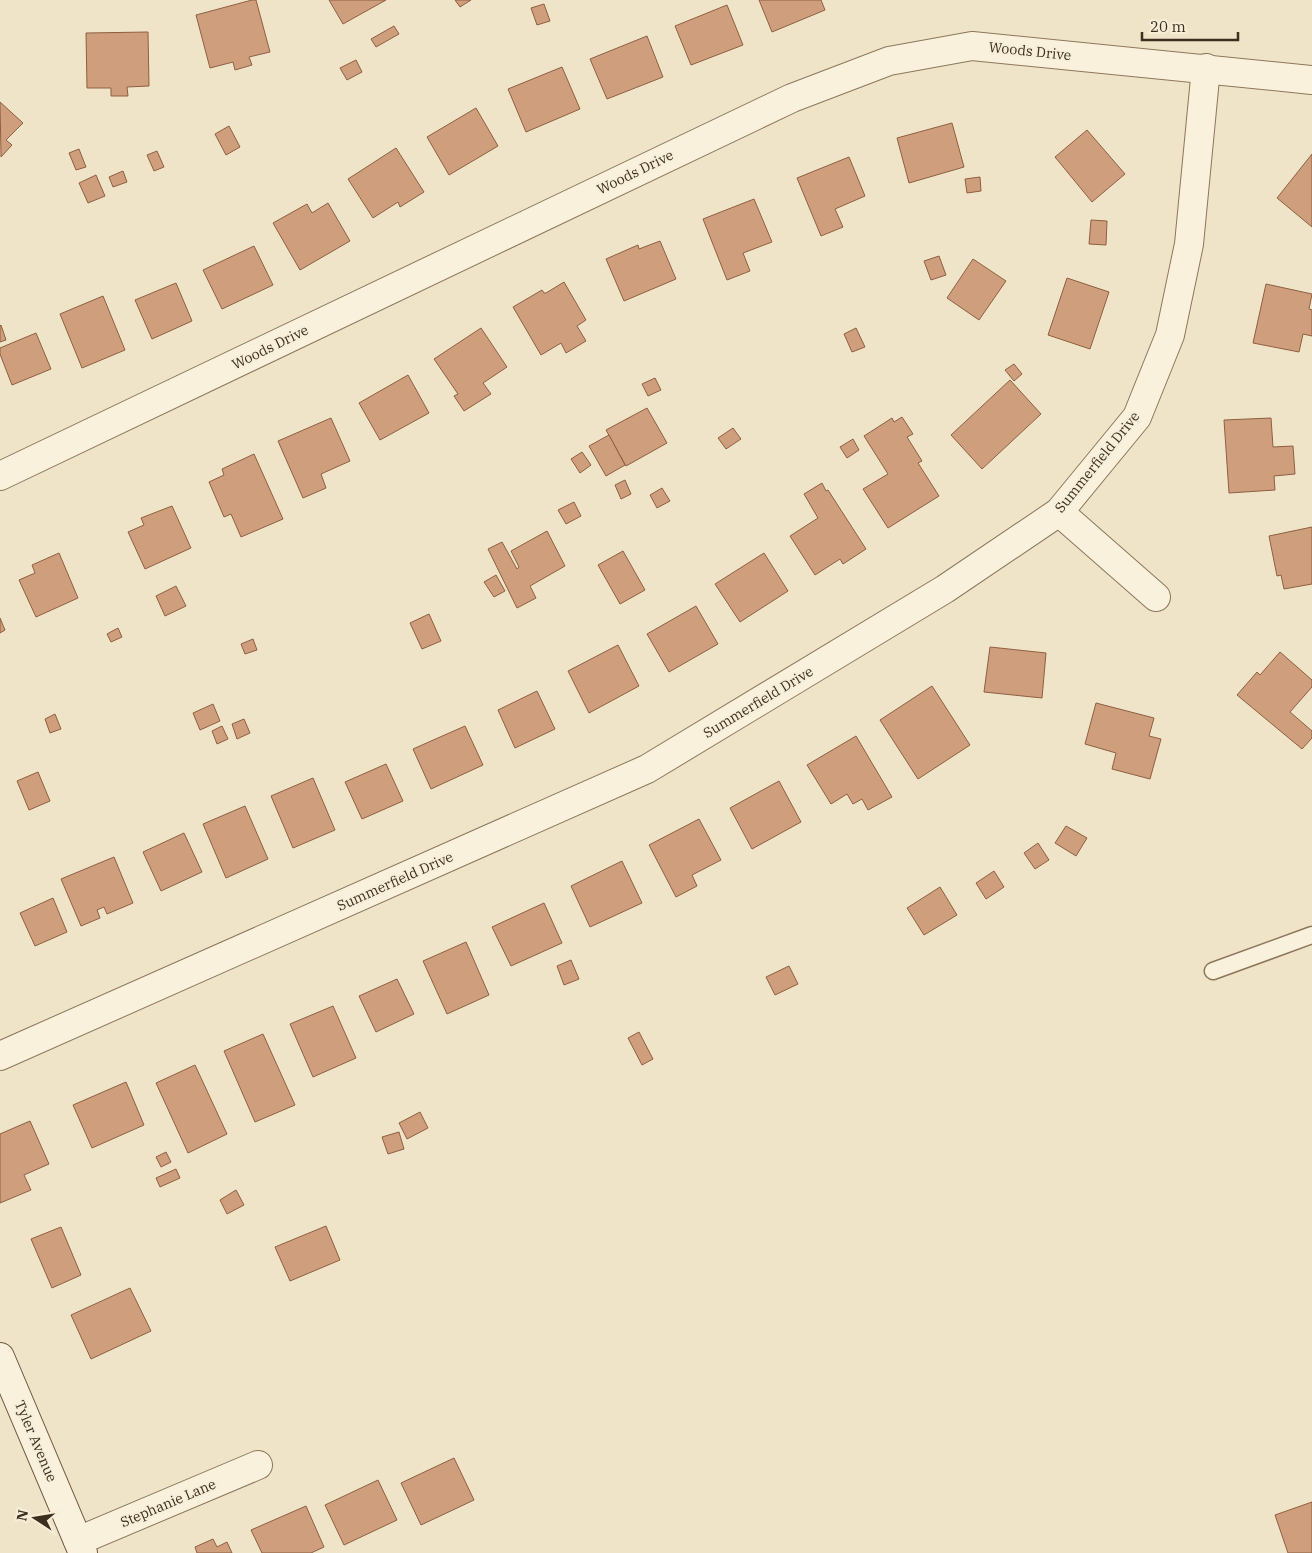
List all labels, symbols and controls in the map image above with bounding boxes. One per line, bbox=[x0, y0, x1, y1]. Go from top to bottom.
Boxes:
scale bar bbox=[1142, 10, 1238, 42]
text: 20 m bbox=[1150, 17, 1186, 36]
street label: Woods Drive bbox=[988, 38, 1072, 64]
street label: Woods Drive bbox=[594, 146, 676, 198]
street label: Woods Drive bbox=[229, 321, 311, 373]
street label: Summerfield Drive bbox=[1051, 408, 1143, 516]
street label: Summerfield Drive bbox=[700, 662, 816, 742]
street label: Summerfield Drive bbox=[334, 847, 456, 915]
street label: Tyler Avenue bbox=[11, 1397, 61, 1485]
street label: Stephanie Lane bbox=[117, 1475, 219, 1531]
north arrow bbox=[10, 1493, 60, 1543]
text: N bbox=[12, 1508, 32, 1523]

